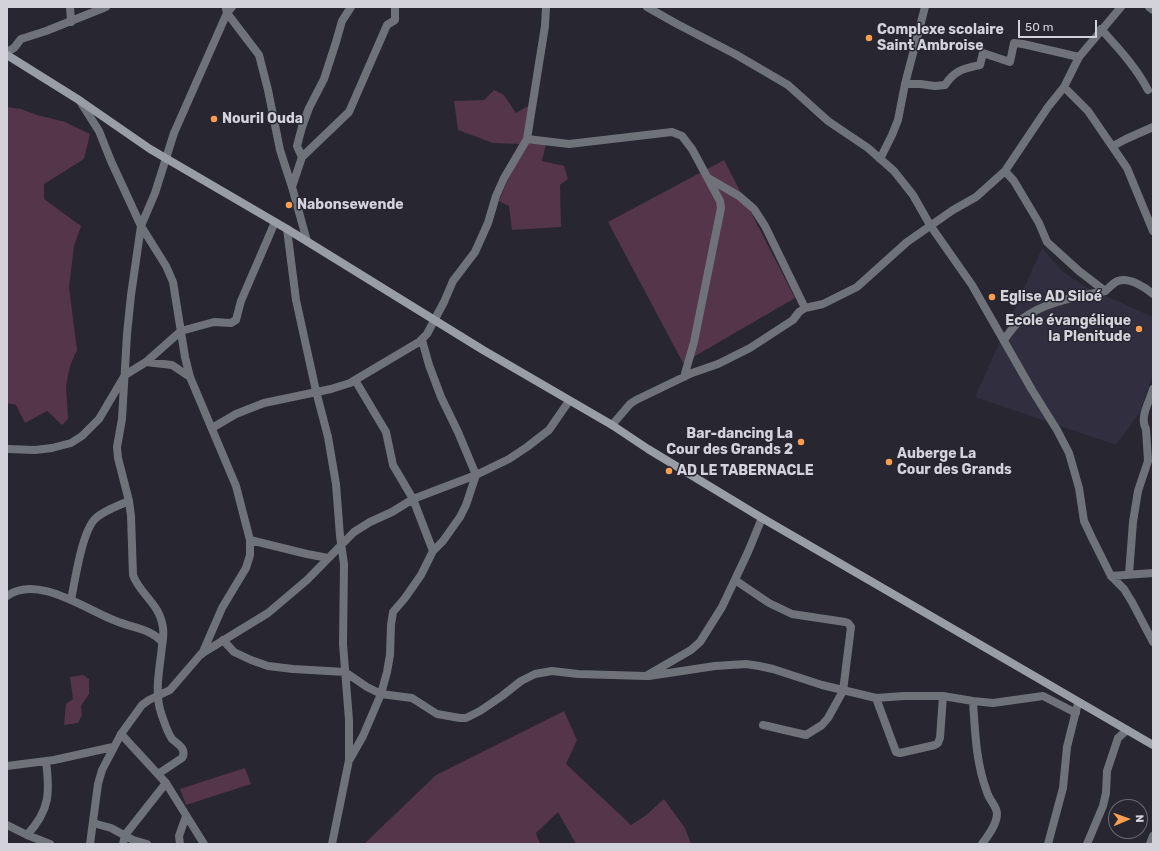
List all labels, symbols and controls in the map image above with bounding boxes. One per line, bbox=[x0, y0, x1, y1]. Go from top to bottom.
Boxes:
scale bar bbox=[1020, 12, 1099, 38]
text: 50 m bbox=[1025, 20, 1053, 34]
place label: Complexe scolaire Saint Ambroise bbox=[877, 22, 1004, 54]
marker: Complexe scolaire Saint Ambroise bbox=[864, 33, 874, 43]
place label: Nouril Ouda bbox=[222, 111, 303, 127]
marker: Nouril Ouda bbox=[209, 114, 219, 124]
place label: Nabonsewende bbox=[297, 197, 404, 213]
marker: Nabonsewende bbox=[284, 200, 294, 210]
place label: Eglise AD Siloé bbox=[1000, 289, 1102, 305]
marker: Eglise AD Siloé bbox=[987, 292, 997, 302]
place label: Ecole évangélique la Plenitude bbox=[1005, 313, 1131, 346]
marker: Ecole évangélique la Plenitude bbox=[1134, 324, 1144, 334]
place label: Bar-dancing La Cour des Grands 2 bbox=[666, 426, 793, 458]
marker: Bar-dancing La Cour des Grands 2 bbox=[796, 437, 806, 447]
place label: Auberge La Cour des Grands bbox=[897, 446, 1012, 478]
marker: Auberge La Cour des Grands bbox=[884, 457, 894, 467]
place label: AD LE TABERNACLE bbox=[677, 463, 814, 479]
marker: AD LE TABERNACLE bbox=[664, 466, 674, 476]
north arrow bbox=[1108, 799, 1148, 839]
text: N bbox=[1133, 814, 1146, 823]

